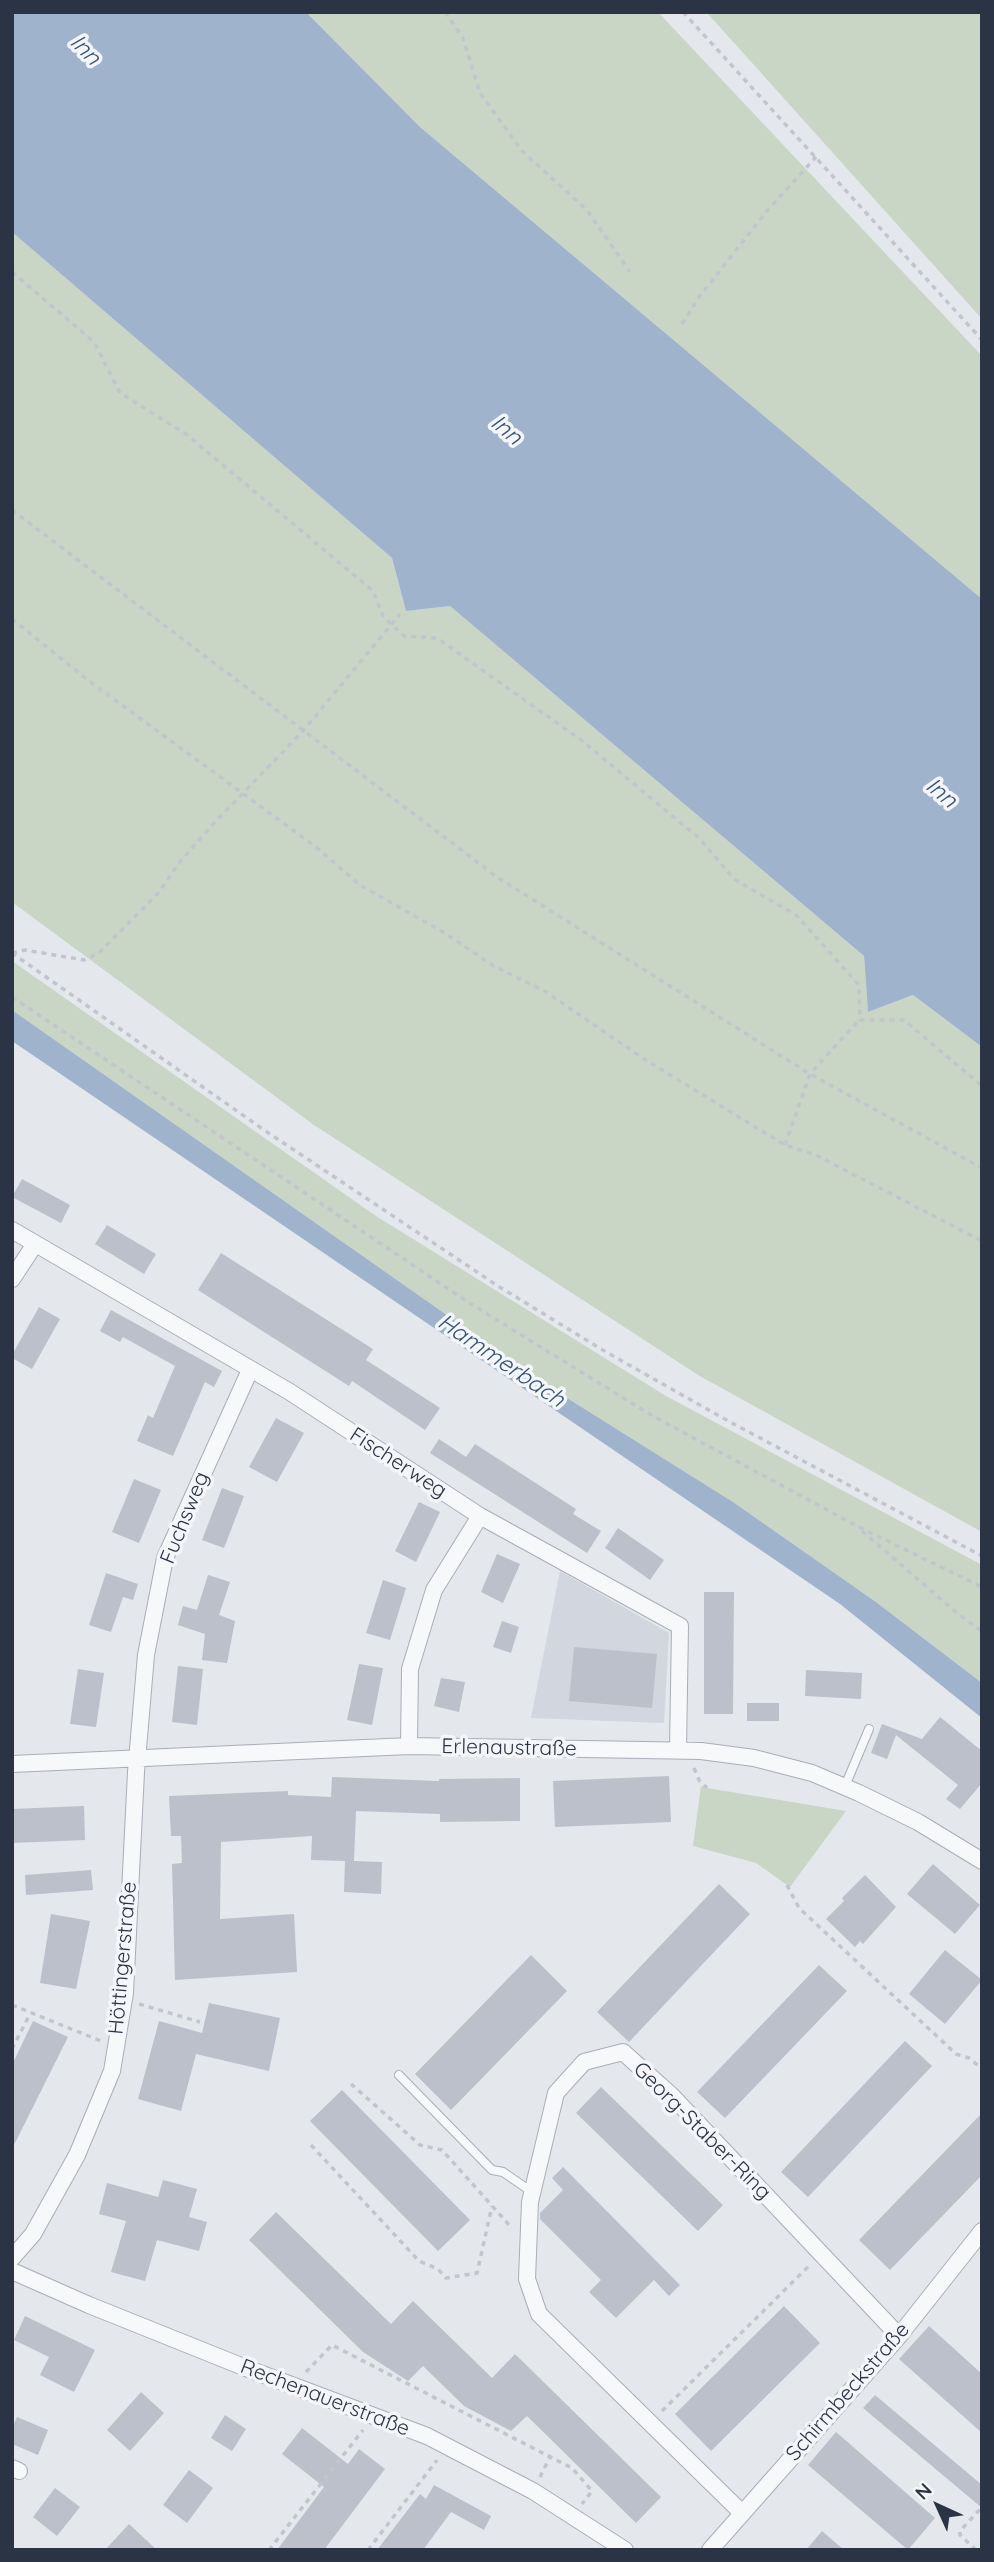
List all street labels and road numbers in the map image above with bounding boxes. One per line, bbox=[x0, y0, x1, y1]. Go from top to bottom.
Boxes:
street label: Fischerweg bbox=[345, 1422, 451, 1504]
street label: Fuchsweg bbox=[155, 1468, 215, 1568]
street label: Erlenaustraße bbox=[441, 1734, 577, 1762]
street label: Höttingerstraße bbox=[104, 1880, 142, 2036]
street label: Georg-Staber-Ring bbox=[628, 2057, 776, 2205]
street label: Schirmbeckstraße bbox=[781, 2318, 915, 2466]
street label: Rechenauerstraße bbox=[237, 2354, 413, 2442]

